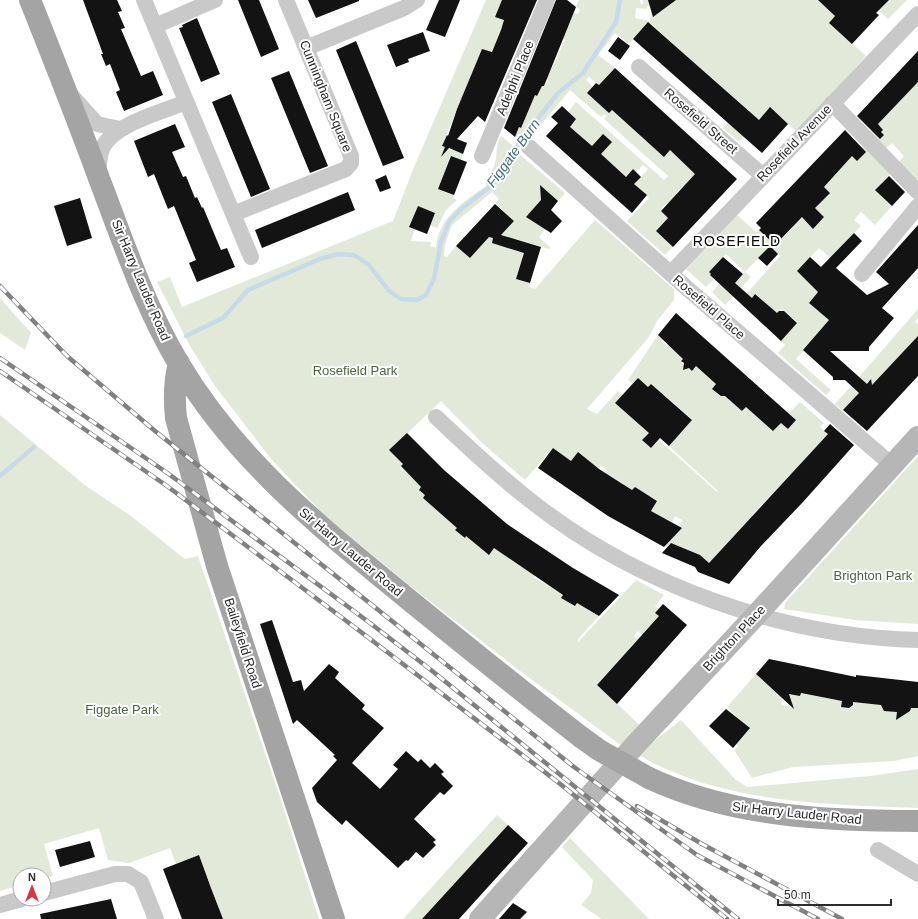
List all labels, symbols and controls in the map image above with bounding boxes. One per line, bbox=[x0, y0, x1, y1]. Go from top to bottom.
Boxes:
street label: Cunningham Square bbox=[297, 38, 355, 154]
street label: Adelphi Place bbox=[493, 38, 537, 118]
street label: Rosefield Street bbox=[661, 85, 741, 157]
street label: Rosefield Avenue bbox=[754, 101, 834, 185]
water label: Figgate Burn bbox=[483, 116, 543, 190]
street label: Sir Harry Lauder Road bbox=[109, 217, 173, 343]
district label: ROSEFIELD bbox=[693, 233, 781, 249]
street label: Rosefield Place bbox=[670, 272, 748, 342]
park label: Rosefield Park bbox=[313, 363, 398, 378]
street label: Sir Harry Lauder Road bbox=[296, 504, 406, 600]
park label: Brighton Park bbox=[834, 568, 913, 583]
street label: Baileyfield Road bbox=[221, 596, 265, 690]
street label: Brighton Place bbox=[700, 602, 768, 674]
park label: Figgate Park bbox=[85, 702, 159, 717]
street label: Sir Harry Lauder Road bbox=[732, 799, 862, 827]
north arrow bbox=[12, 867, 52, 907]
text: N bbox=[28, 871, 36, 883]
scale bar bbox=[778, 881, 891, 907]
text: 50 m bbox=[784, 888, 811, 902]

